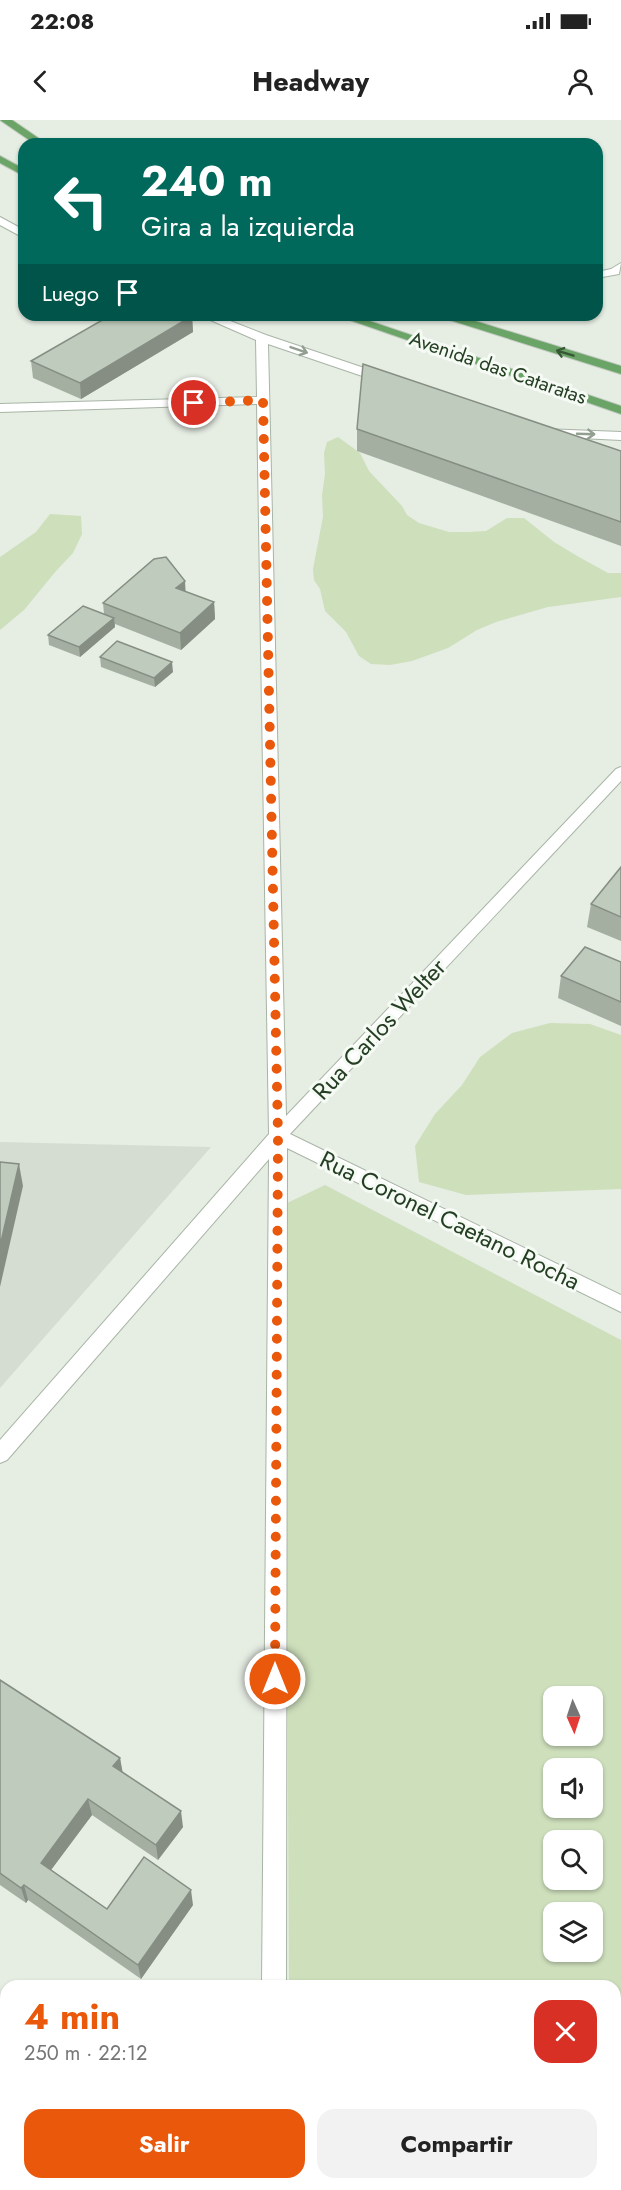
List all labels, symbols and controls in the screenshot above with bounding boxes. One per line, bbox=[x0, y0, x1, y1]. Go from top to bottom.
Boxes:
text: 22:08 bbox=[30, 5, 94, 37]
text: Headway bbox=[252, 62, 369, 101]
icon: back bbox=[24, 65, 57, 98]
icon: person bbox=[564, 65, 597, 98]
text: 240 m bbox=[141, 151, 273, 212]
icon: left bbox=[42, 162, 120, 240]
text: Gira a la izquierda bbox=[141, 207, 355, 246]
icon: arrive bbox=[111, 276, 144, 309]
text: Luego bbox=[42, 277, 99, 309]
street label: Avenida das Cataratas bbox=[406, 324, 590, 412]
one-way arrow bbox=[289, 346, 308, 357]
one-way arrow bbox=[556, 347, 575, 358]
pin bbox=[168, 377, 219, 428]
icon: arrive bbox=[177, 386, 210, 419]
one-way arrow bbox=[575, 429, 595, 440]
street label: Rua Carlos Welter bbox=[304, 950, 455, 1108]
street label: Rua Coronel Caetano Rocha bbox=[314, 1142, 586, 1298]
position arrow bbox=[243, 1647, 307, 1711]
north arrow bbox=[543, 1686, 603, 1746]
map controls bbox=[543, 1686, 603, 1962]
button: sound bbox=[543, 1758, 603, 1818]
button: search bbox=[543, 1830, 603, 1890]
button: layers bbox=[543, 1902, 603, 1962]
text: 4 min bbox=[24, 1990, 120, 2042]
button: close bbox=[534, 2000, 597, 2063]
text: 250 m · 22:12 bbox=[24, 2039, 147, 2068]
button: Salir bbox=[24, 2109, 305, 2178]
button: Compartir bbox=[317, 2109, 597, 2178]

